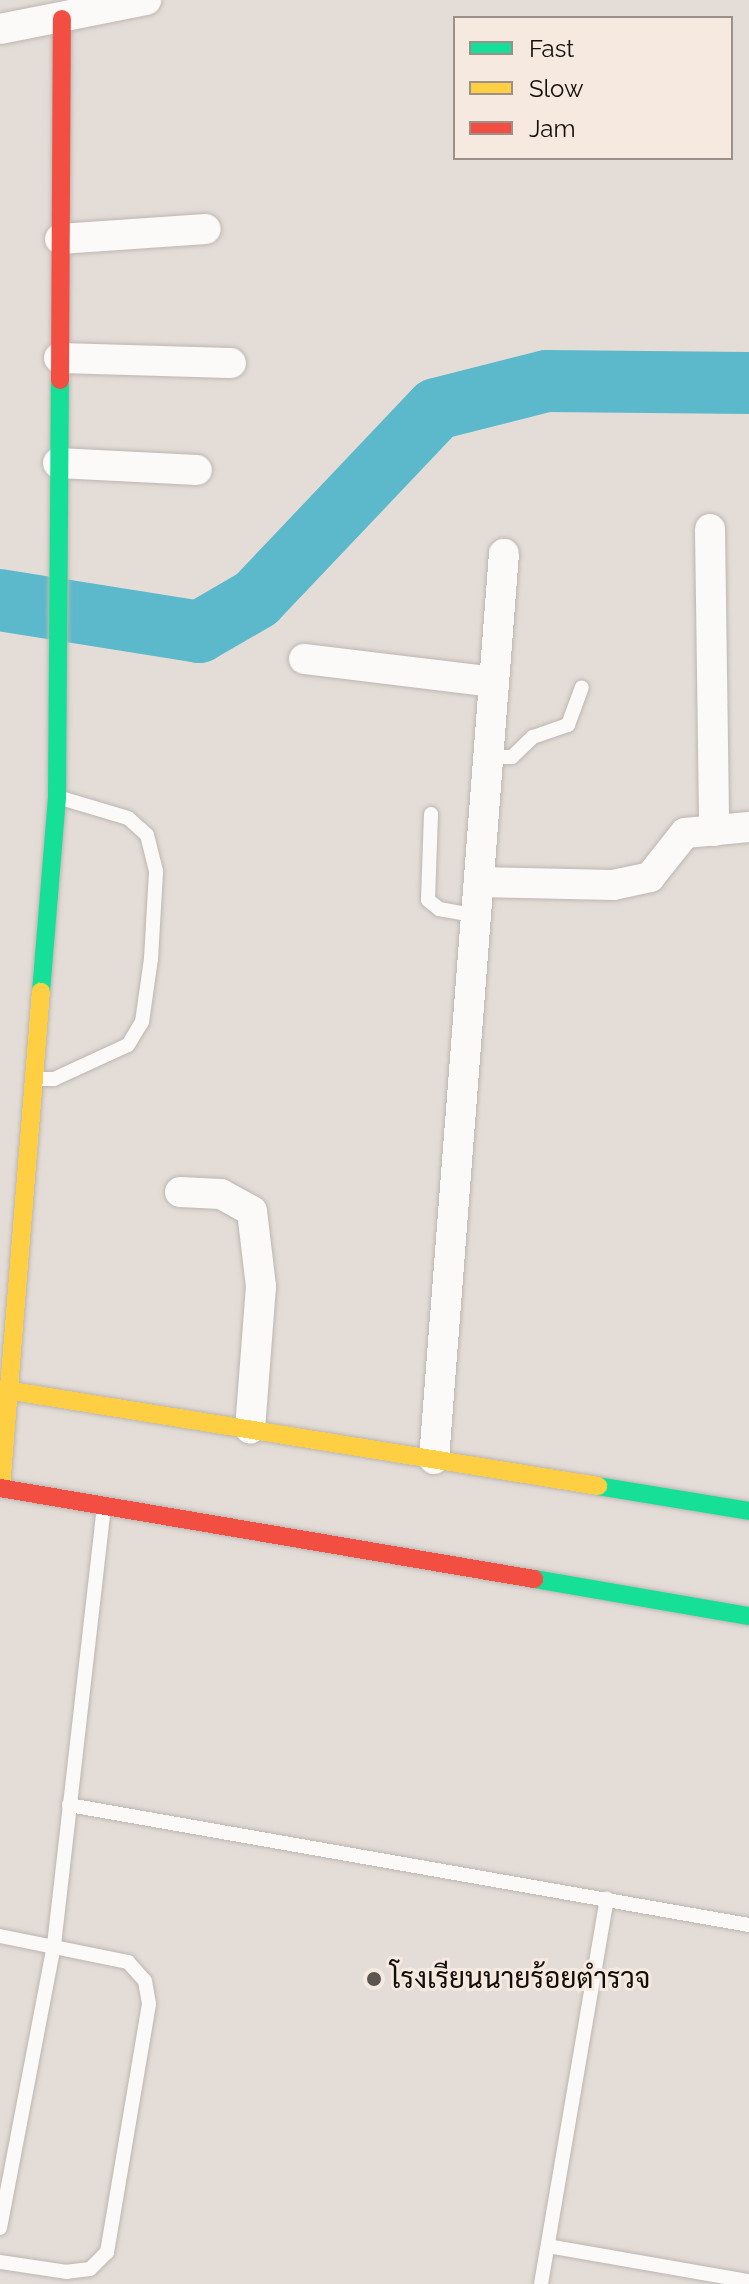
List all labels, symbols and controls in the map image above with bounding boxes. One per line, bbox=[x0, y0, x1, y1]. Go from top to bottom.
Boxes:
legend bbox=[453, 16, 733, 160]
text: Fast bbox=[529, 34, 574, 63]
text: Slow bbox=[529, 74, 583, 103]
text: Jam bbox=[529, 114, 575, 143]
place label: โรงเรียนนายร้อยตำรวจ bbox=[390, 1962, 650, 1996]
marker: โรงเรียนนายร้อยตำรวจ bbox=[365, 1970, 383, 1988]

